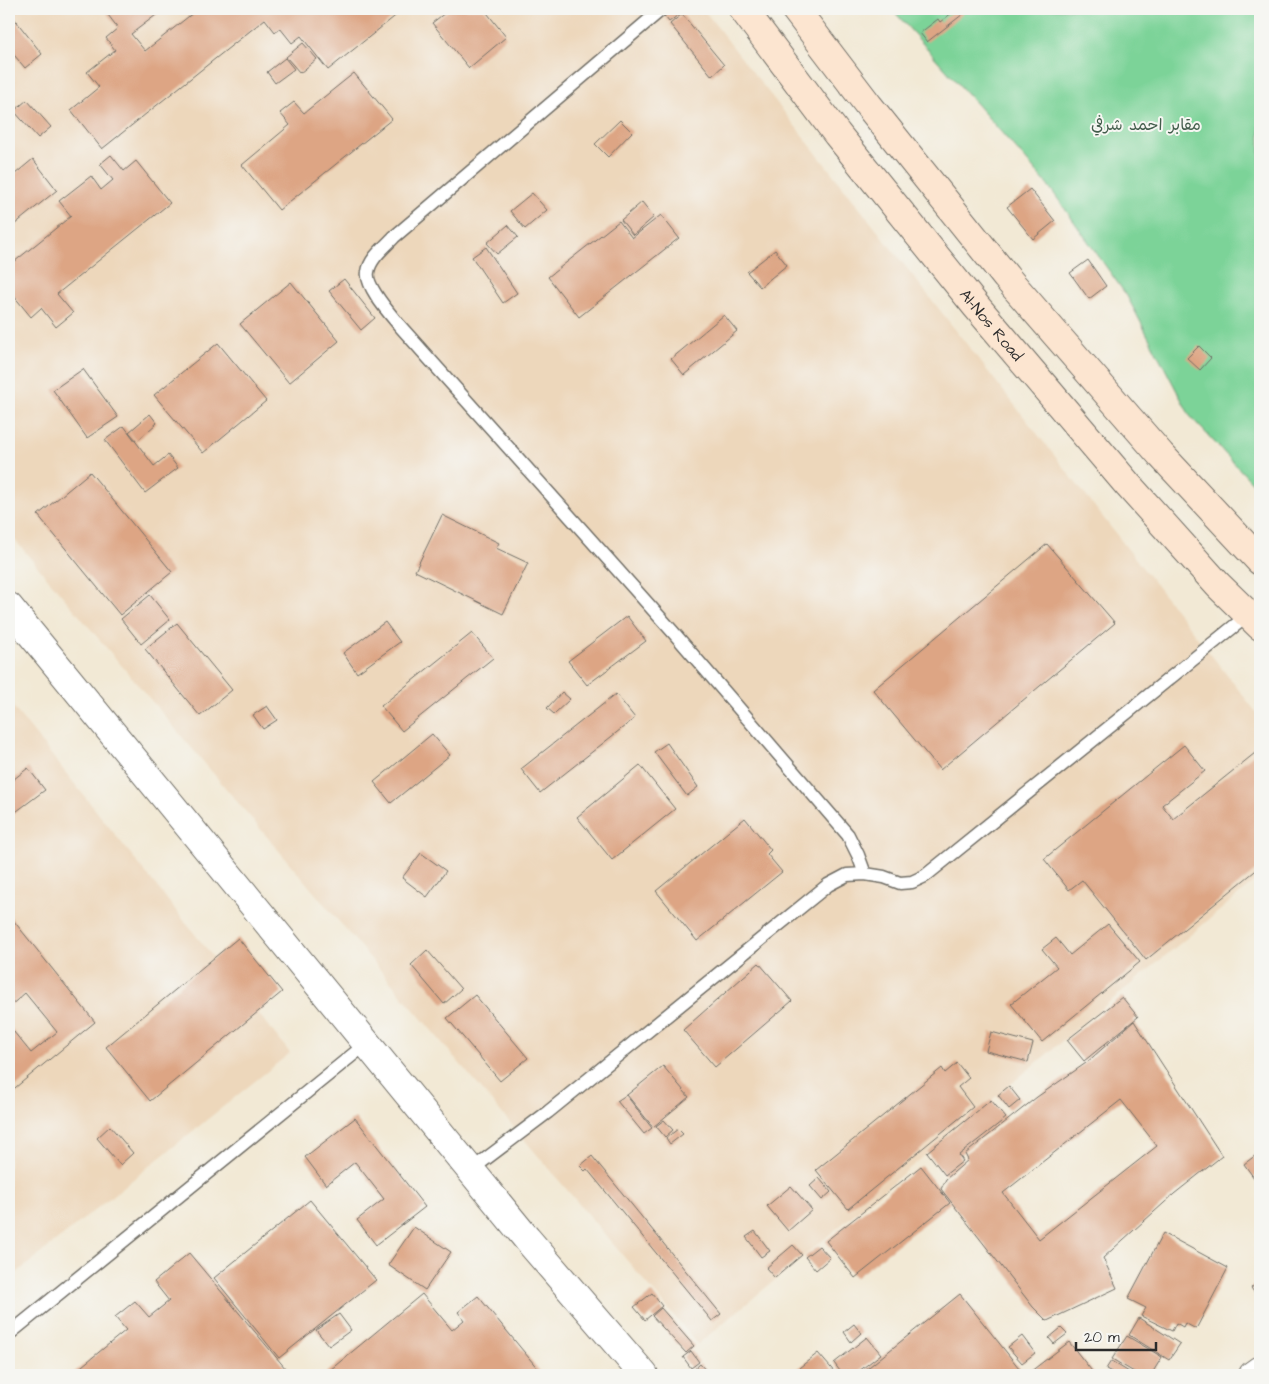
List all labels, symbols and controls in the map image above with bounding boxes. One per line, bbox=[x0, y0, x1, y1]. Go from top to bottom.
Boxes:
park label: مقابر احمد شرفي bbox=[1091, 114, 1201, 136]
street label: Al-Nos Road bbox=[954, 285, 1028, 366]
scale bar bbox=[1076, 1319, 1156, 1351]
text: 20 m bbox=[1084, 1327, 1120, 1348]

